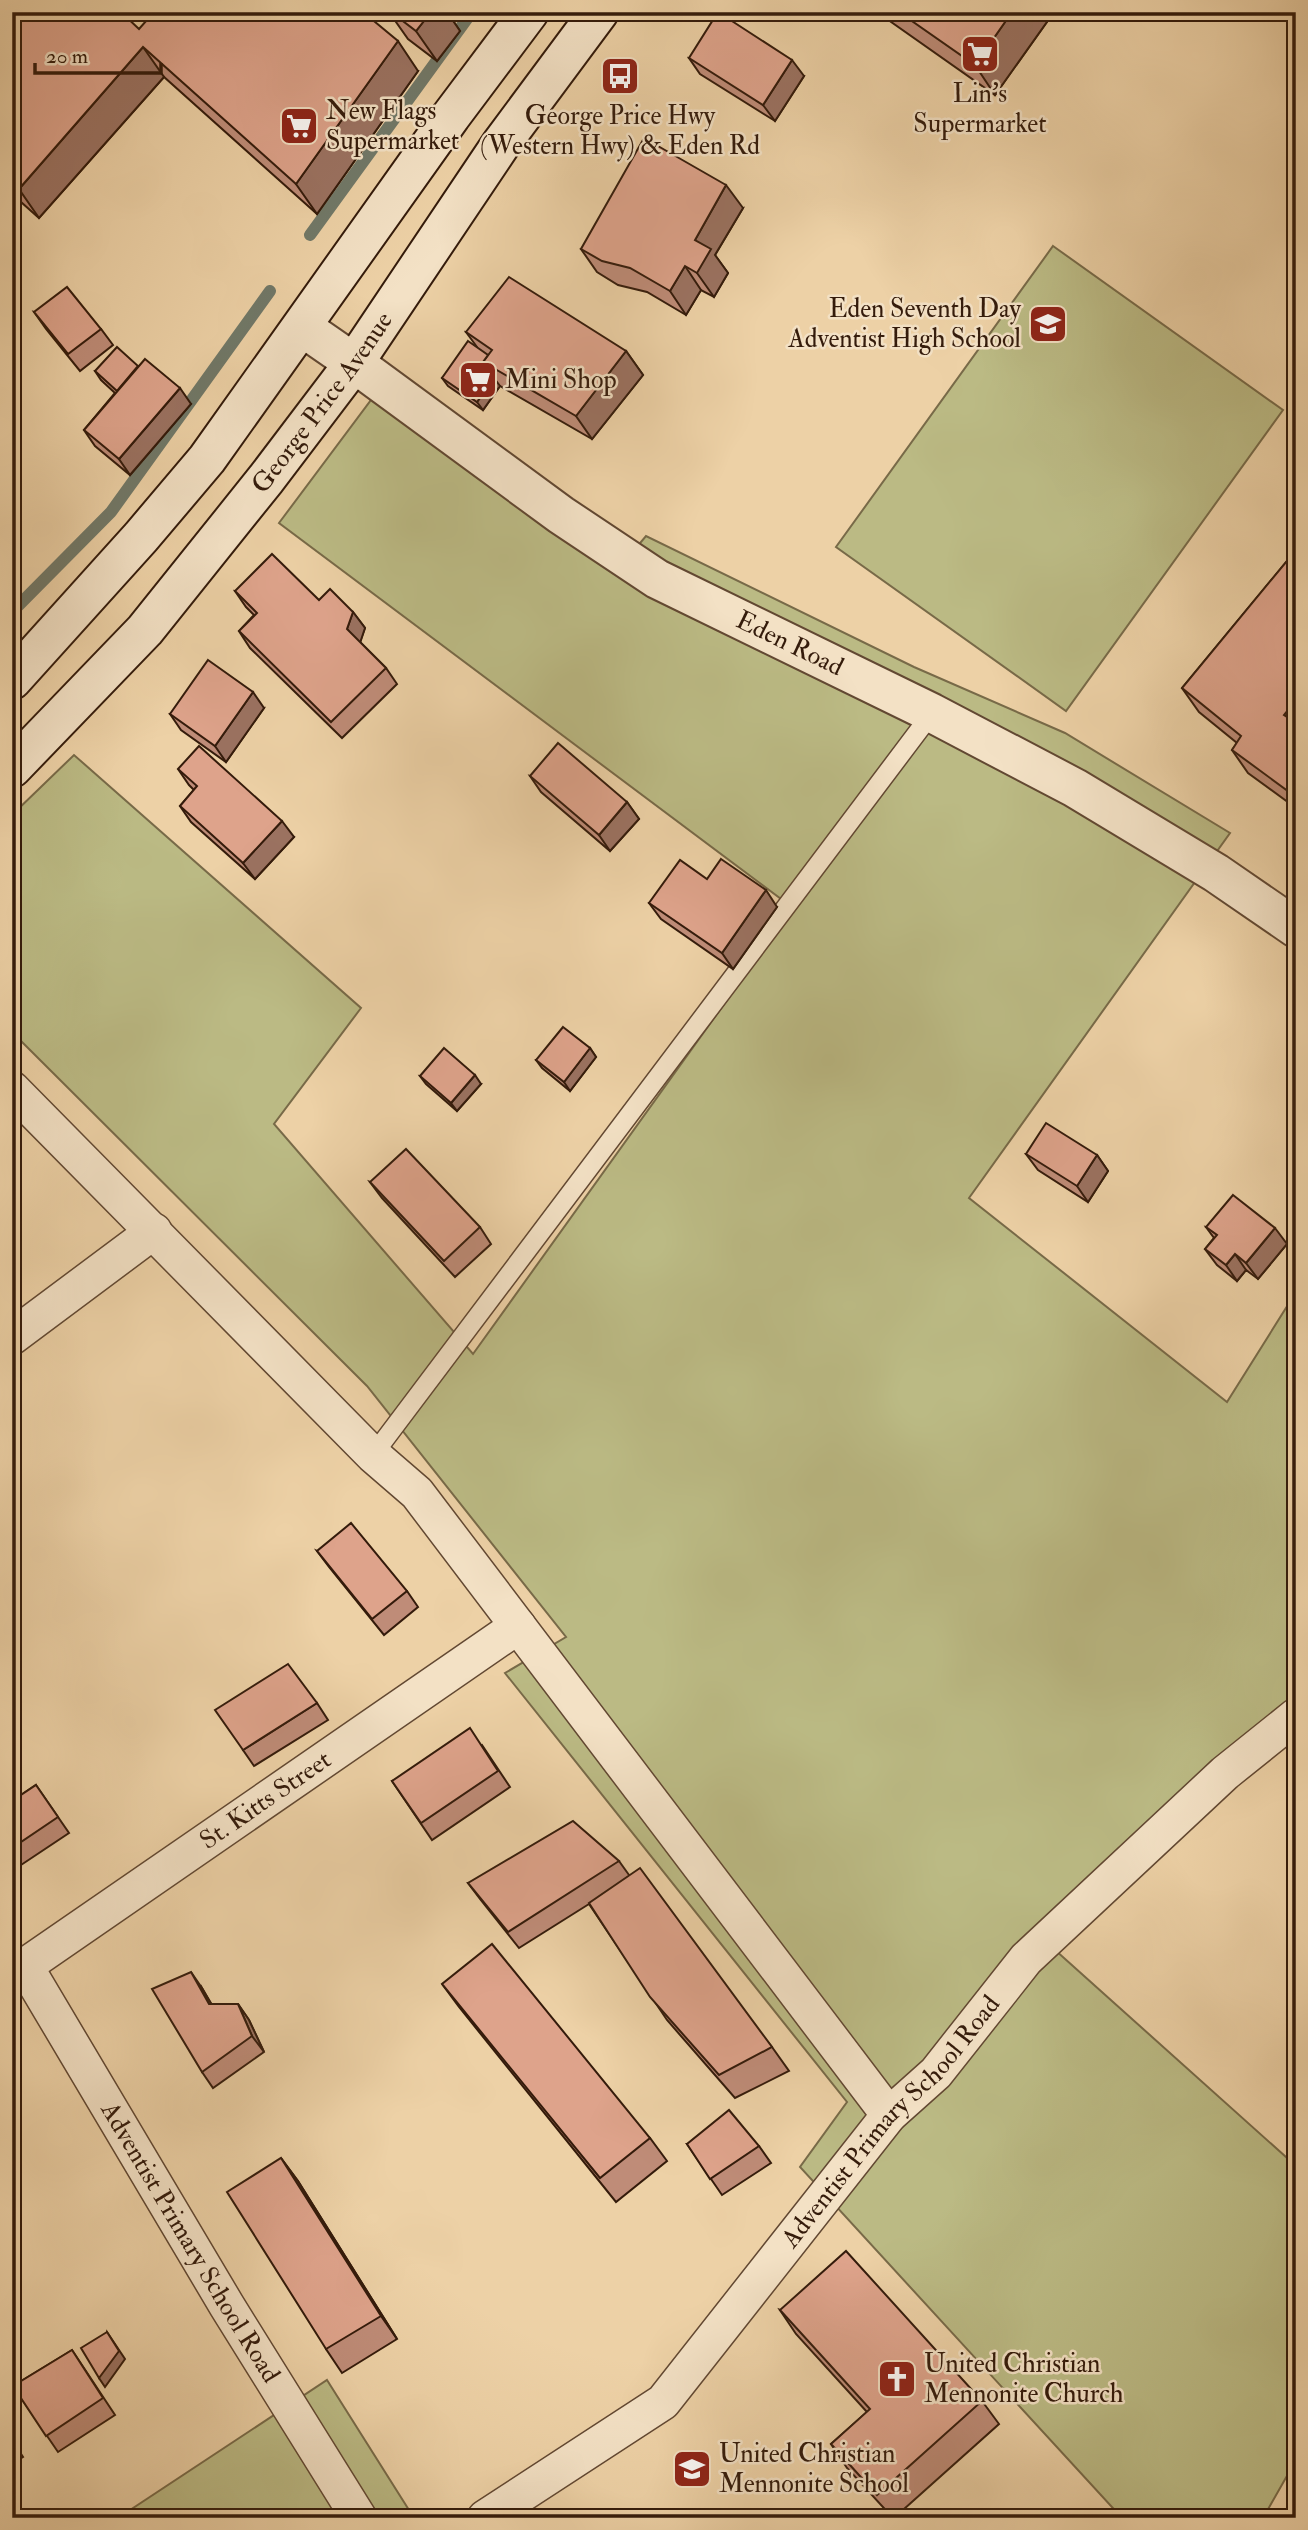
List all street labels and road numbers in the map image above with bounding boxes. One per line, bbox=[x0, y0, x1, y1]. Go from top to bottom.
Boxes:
street label: George Price Avenue bbox=[245, 306, 400, 500]
street label: Eden Road bbox=[731, 604, 849, 683]
street label: St. Kitts Street bbox=[194, 1744, 337, 1857]
street label: Adventist Primary School Road bbox=[774, 1989, 1007, 2255]
street label: Adventist Primary School Road bbox=[93, 2095, 287, 2389]

